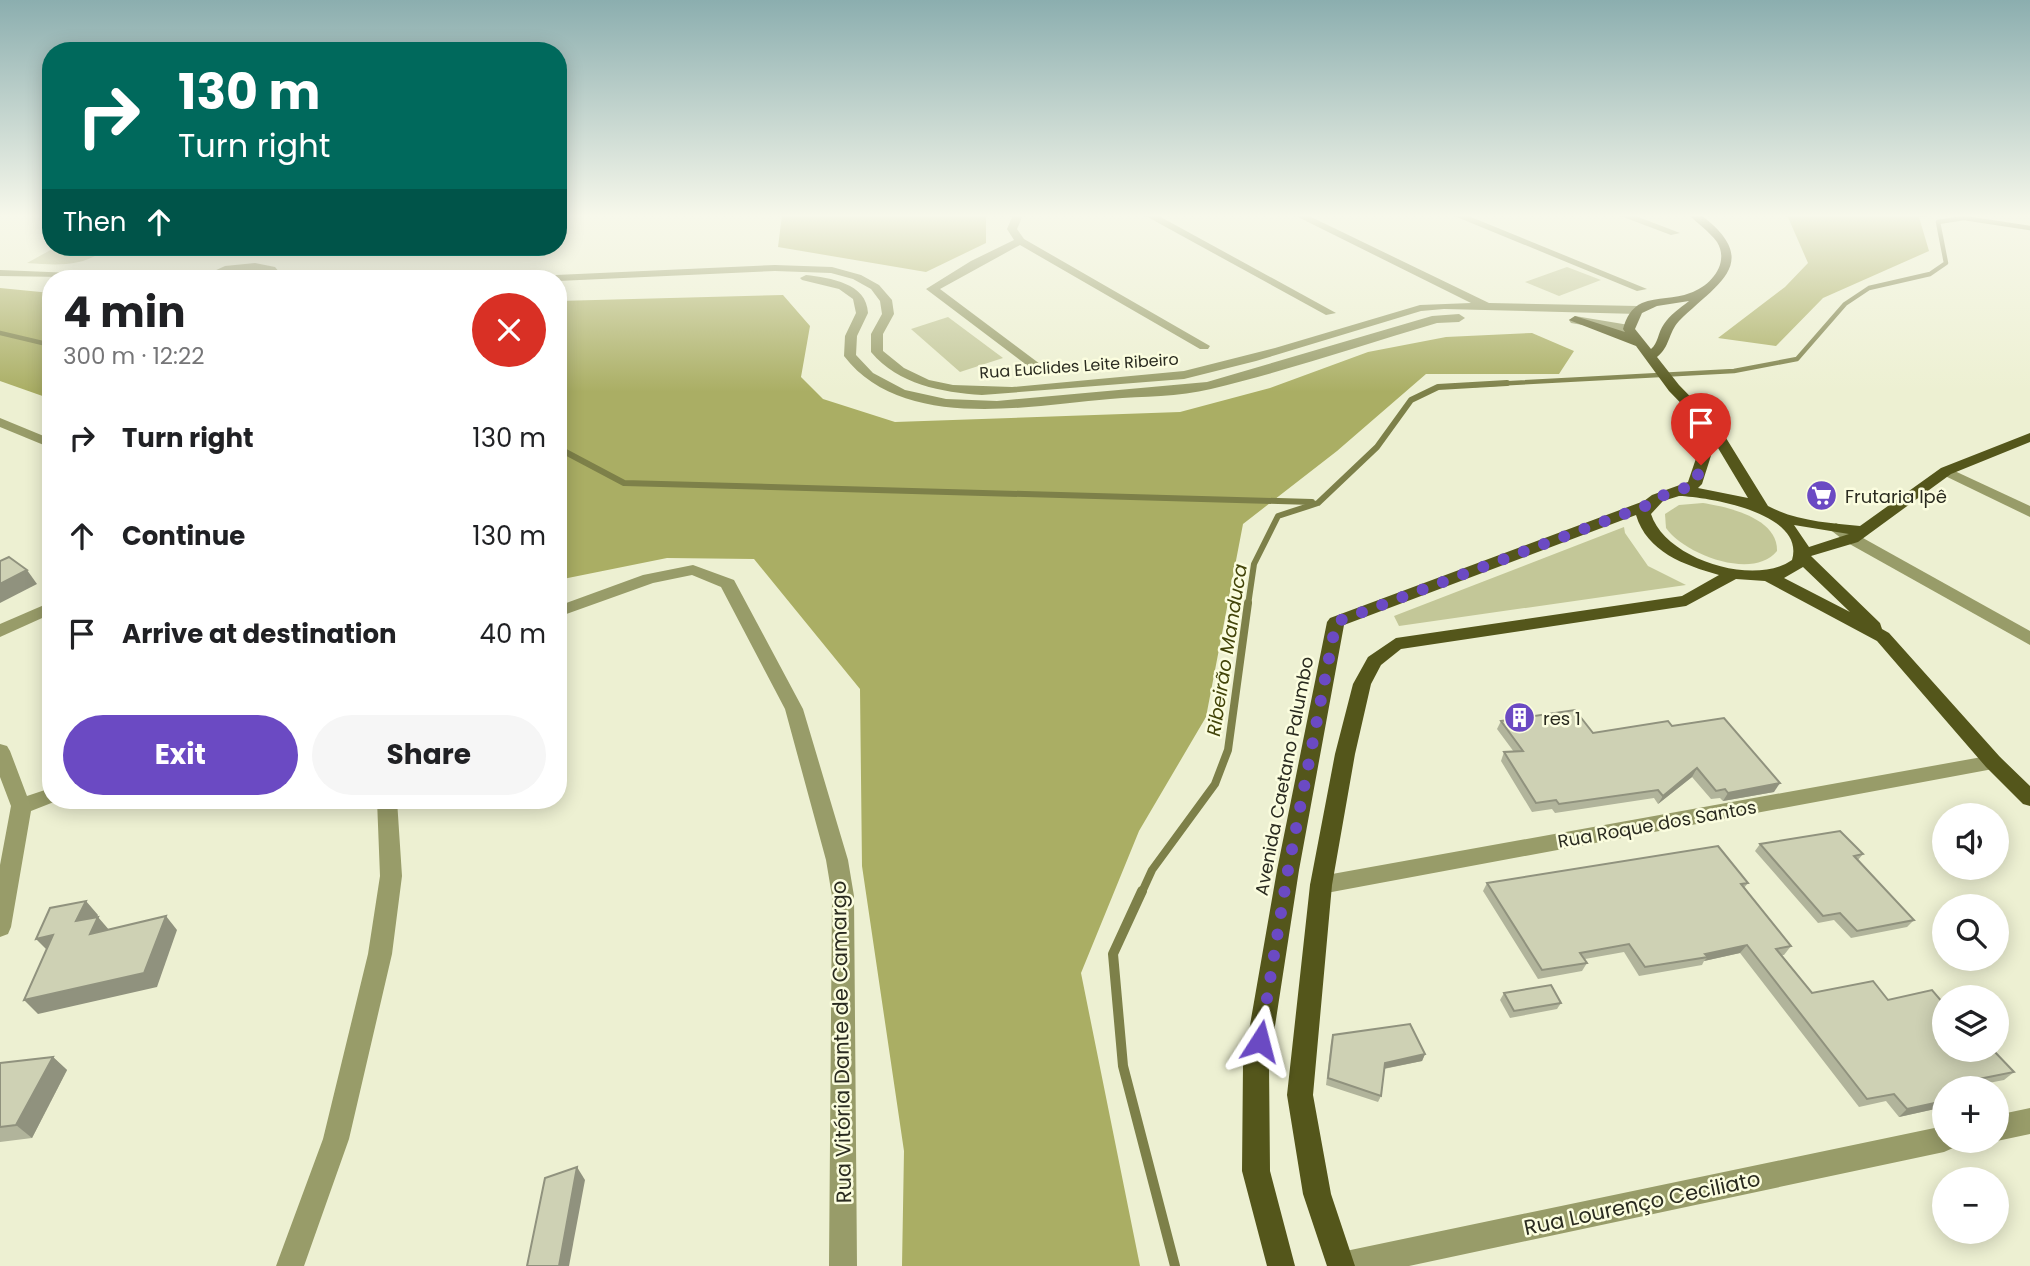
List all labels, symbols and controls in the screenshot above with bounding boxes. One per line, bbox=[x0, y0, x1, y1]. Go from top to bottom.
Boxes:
text: 130 m bbox=[178, 58, 320, 126]
icon: right bbox=[63, 70, 154, 161]
text: Turn right bbox=[178, 123, 330, 168]
icon: ahead bbox=[140, 203, 178, 241]
text: Then bbox=[63, 204, 126, 240]
text: 4 min bbox=[63, 283, 186, 342]
button: close bbox=[472, 293, 546, 367]
text: 300 m · 12:22 bbox=[63, 340, 204, 372]
street label: Rua Euclides Leite Ribeiro bbox=[979, 348, 1179, 384]
pin bbox=[1671, 393, 1731, 465]
icon: arrive bbox=[1682, 404, 1720, 442]
icon: right bbox=[63, 419, 101, 457]
text: Turn right bbox=[122, 420, 254, 456]
text: 130 m bbox=[472, 420, 546, 456]
supermarket icon: Frutaria Ipê bbox=[1805, 479, 1839, 513]
place label: Frutaria Ipê bbox=[1845, 484, 1947, 509]
icon: ahead bbox=[63, 517, 101, 555]
text: Continue bbox=[122, 518, 245, 554]
text: 130 m bbox=[472, 518, 546, 554]
water label: Ribeirão Manduca bbox=[1200, 562, 1254, 738]
icon: arrive bbox=[63, 615, 101, 653]
text: Arrive at destination bbox=[122, 616, 397, 652]
text: 40 m bbox=[480, 616, 546, 652]
street label: Avenida Caetano Palumbo bbox=[1249, 654, 1319, 898]
building icon: res 1 bbox=[1503, 701, 1537, 735]
place label: res 1 bbox=[1543, 706, 1581, 731]
button: Exit bbox=[63, 715, 298, 795]
button: Share bbox=[312, 715, 546, 795]
street label: Rua Roque dos Santos bbox=[1556, 794, 1758, 854]
map controls bbox=[1932, 803, 2009, 1244]
button: sound bbox=[1932, 803, 2009, 880]
street label: Rua Vitória Dante de Camargo bbox=[824, 880, 858, 1204]
button: search bbox=[1932, 894, 2009, 971]
button: layers bbox=[1932, 985, 2009, 1062]
position arrow bbox=[1223, 1004, 1297, 1078]
button: + bbox=[1932, 1076, 2009, 1153]
street label: Rua Lourenço Ceciliato bbox=[1521, 1164, 1763, 1242]
button: − bbox=[1932, 1167, 2009, 1244]

